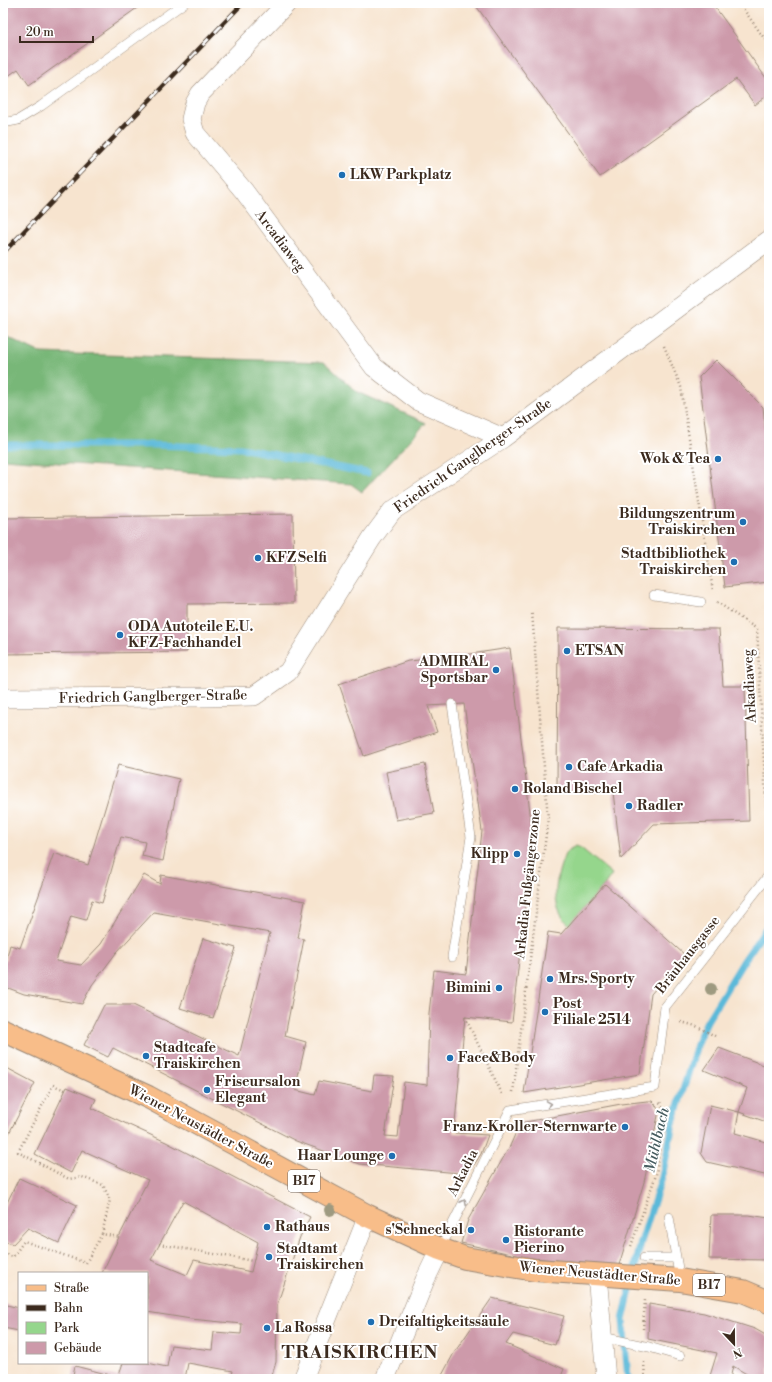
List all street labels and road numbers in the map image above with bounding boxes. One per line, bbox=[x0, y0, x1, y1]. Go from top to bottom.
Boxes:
street label: Arcadiaweg bbox=[250, 206, 310, 276]
street label: Friedrich Ganglberger-Straße bbox=[391, 395, 555, 517]
street label: Arkadiaweg bbox=[739, 648, 761, 724]
street label: Friedrich Ganglberger-Straße bbox=[59, 686, 247, 708]
street label: Arkadia Fußgängerzone bbox=[511, 808, 545, 961]
street label: Bräuhausgasse bbox=[651, 912, 724, 998]
street label: Wiener Neustädter Straße bbox=[124, 1081, 277, 1173]
street label: Arkadia bbox=[443, 1146, 483, 1200]
road number: B17 bbox=[288, 1170, 320, 1192]
street label: Wiener Neustädter Straße bbox=[518, 1258, 681, 1290]
road number: B17 bbox=[693, 1274, 725, 1296]

